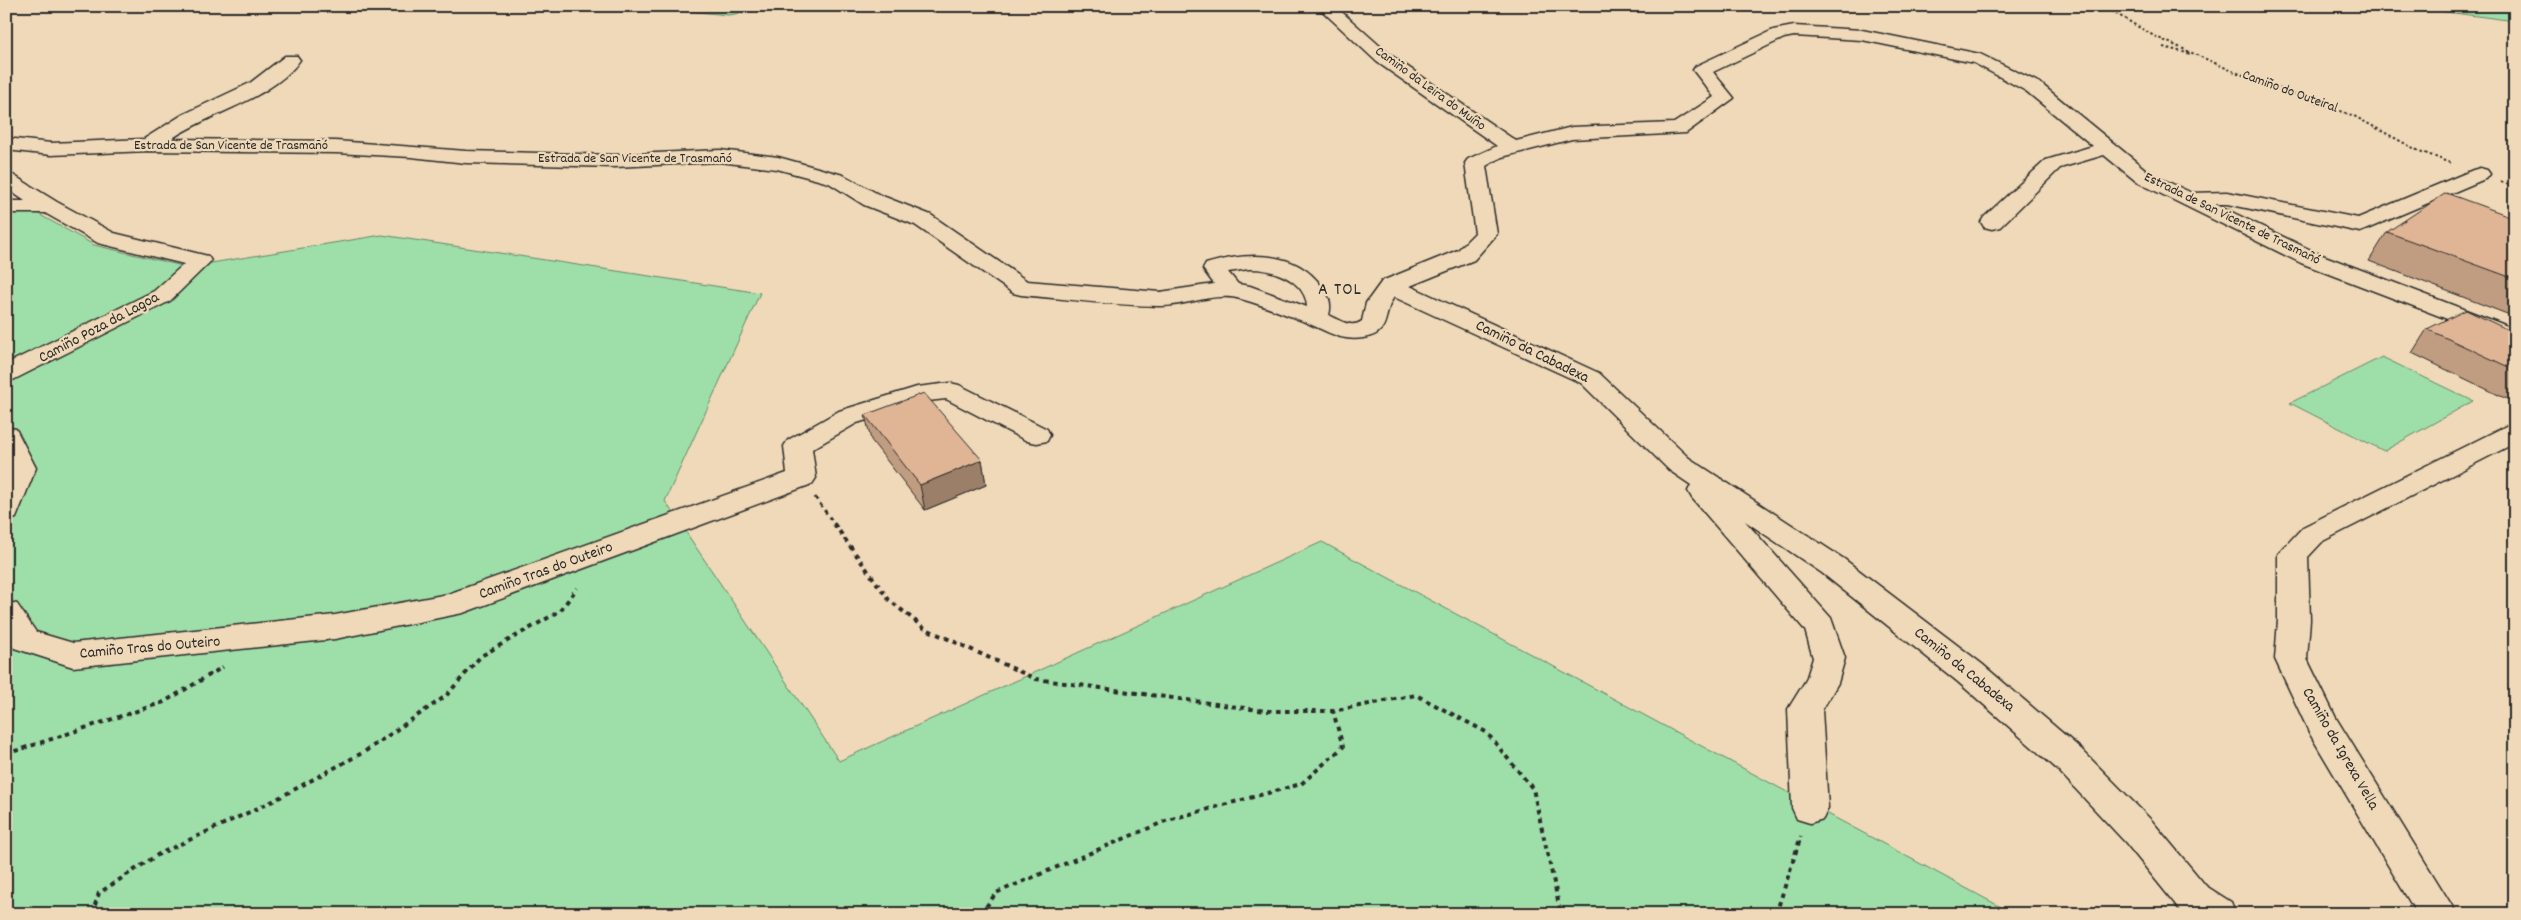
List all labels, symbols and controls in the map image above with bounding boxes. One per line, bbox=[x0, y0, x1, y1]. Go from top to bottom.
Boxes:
street label: Camiño da Leira do Muíño bbox=[1370, 42, 1490, 136]
street label: Camiño do Outeiral bbox=[2239, 65, 2341, 119]
street label: Estrada de San Vicente de Trasmañó bbox=[134, 136, 328, 156]
street label: Estrada de San Vicente de Trasmañó bbox=[538, 149, 732, 169]
street label: Estrada de San Vicente de Trasmañó bbox=[2140, 167, 2324, 271]
district label: A TOL bbox=[1318, 278, 1362, 303]
street label: Camiño Poza da Lagoa bbox=[35, 286, 164, 369]
street label: Camiño da Cabadexa bbox=[1471, 314, 1593, 390]
street label: Camiño Tras do Outeiro bbox=[476, 536, 616, 606]
street label: Camiño da Cabadexa bbox=[1909, 622, 2020, 718]
street label: Camiño Tras do Outeiro bbox=[79, 630, 221, 666]
street label: Camiño da Igrexa Vella bbox=[2296, 683, 2385, 815]

